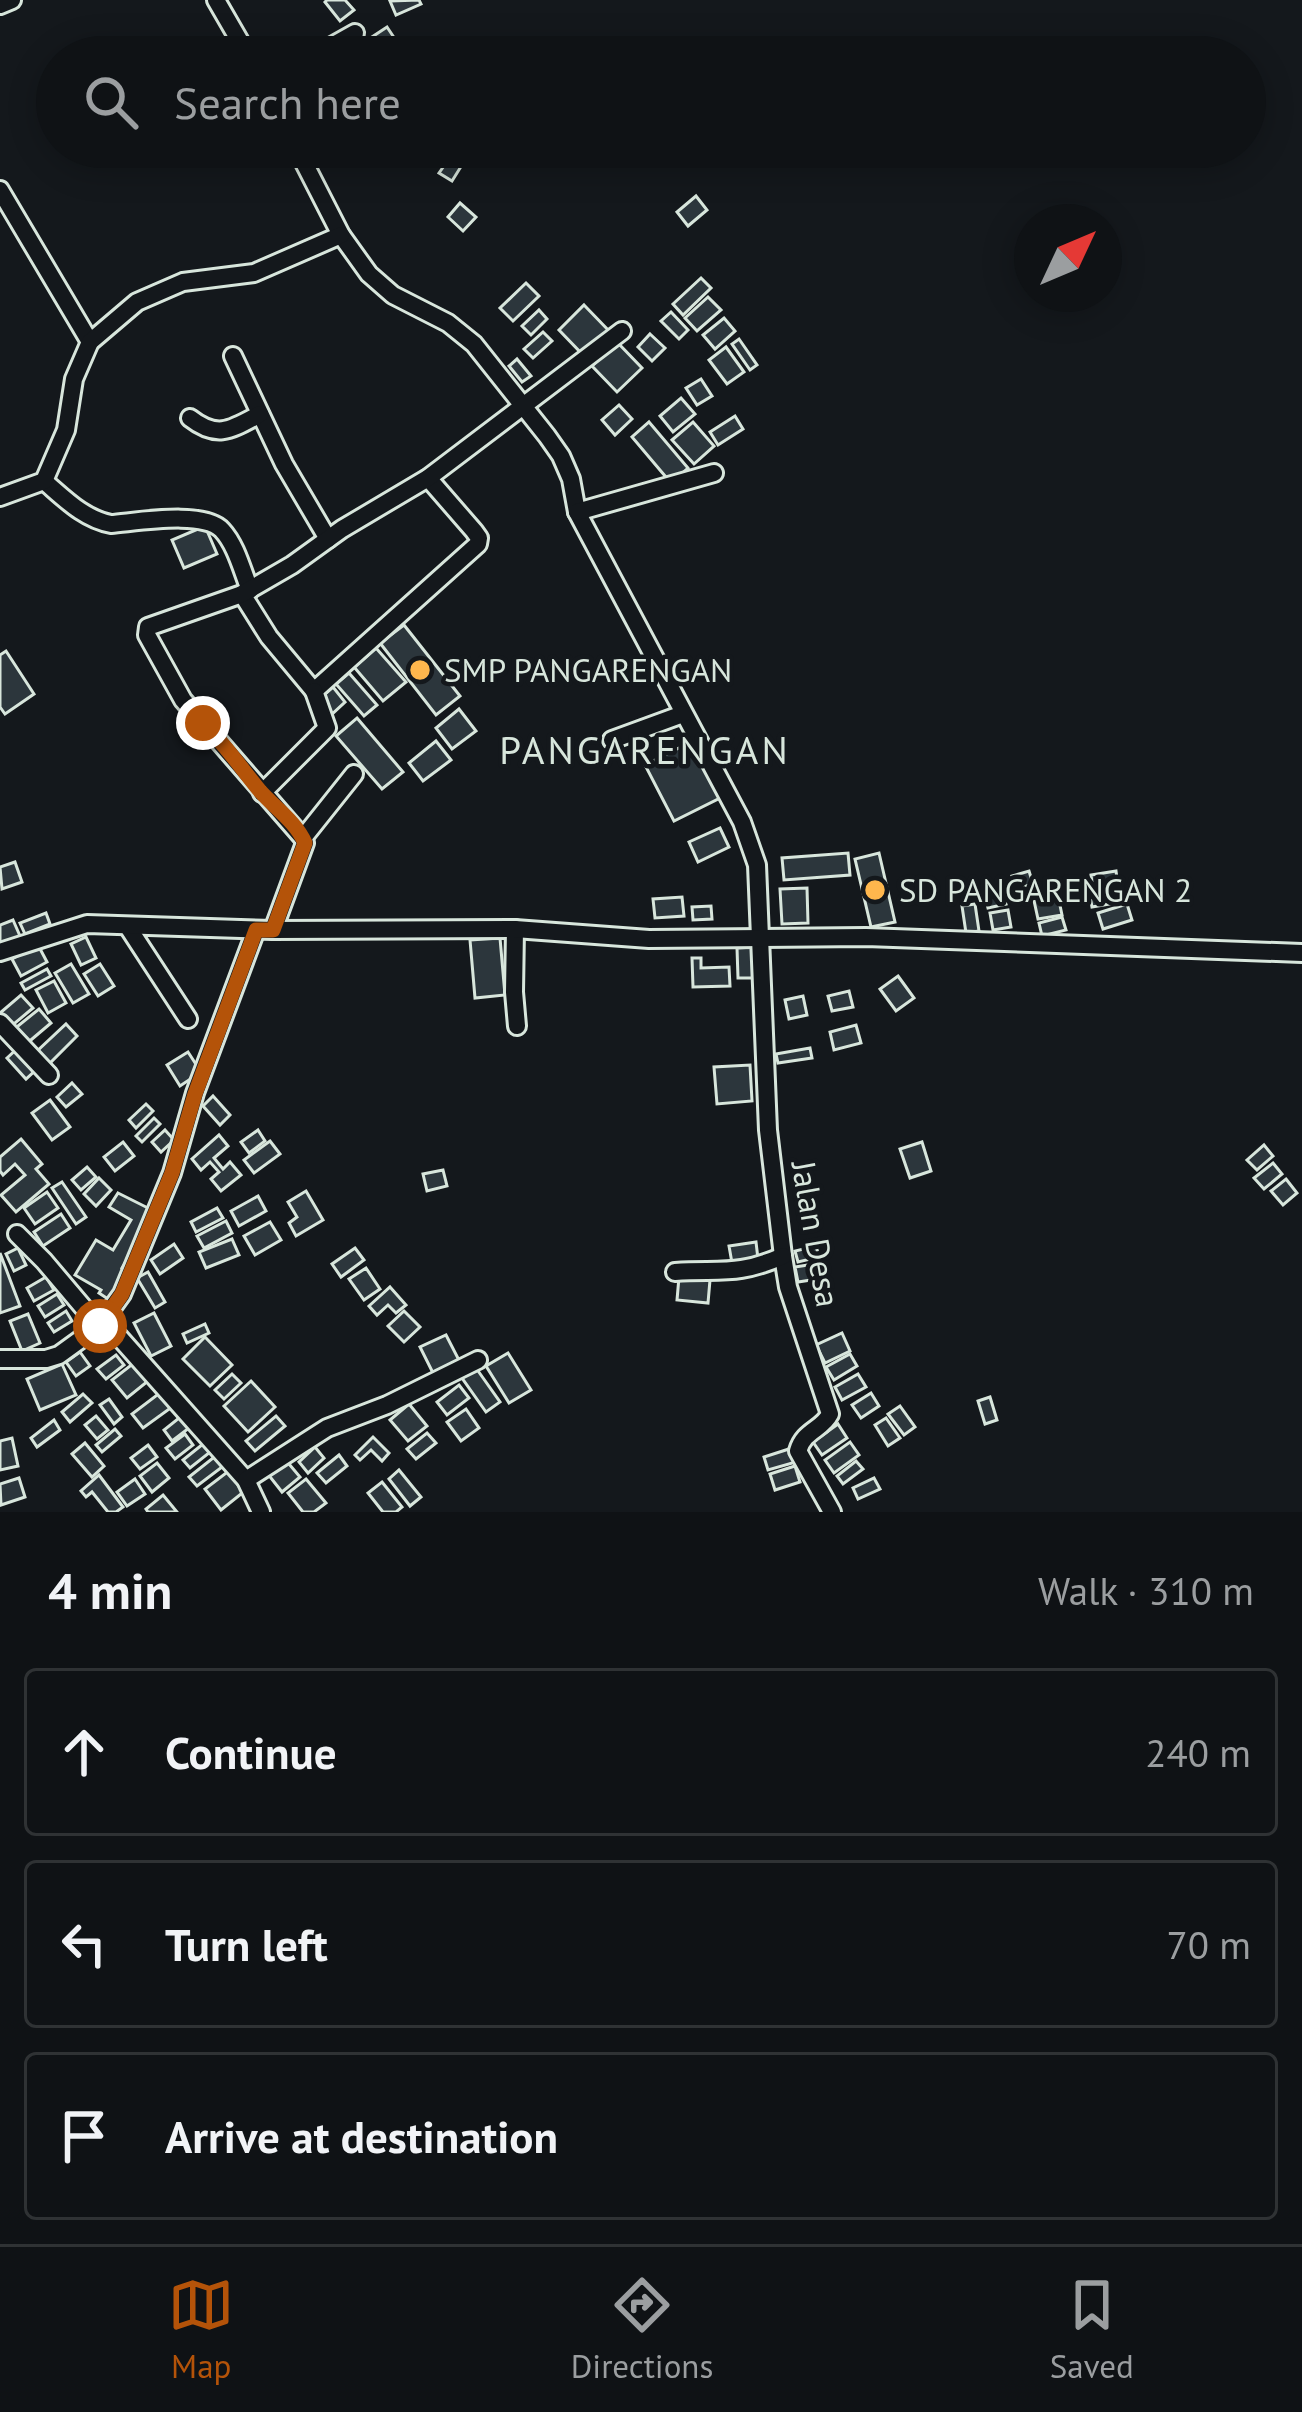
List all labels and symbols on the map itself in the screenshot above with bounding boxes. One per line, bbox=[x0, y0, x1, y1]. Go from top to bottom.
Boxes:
north arrow bbox=[1014, 204, 1122, 312]
place label: SMP PANGARENGAN bbox=[444, 648, 732, 691]
marker: SMP PANGARENGAN bbox=[407, 657, 433, 683]
route end bbox=[176, 696, 230, 750]
district label: PANGARENGAN bbox=[499, 724, 791, 775]
place label: SD PANGARENGAN 2 bbox=[899, 868, 1192, 911]
marker: SD PANGARENGAN 2 bbox=[862, 877, 888, 903]
street label: Jalan Desa bbox=[782, 1156, 850, 1310]
route start bbox=[73, 1299, 127, 1353]

